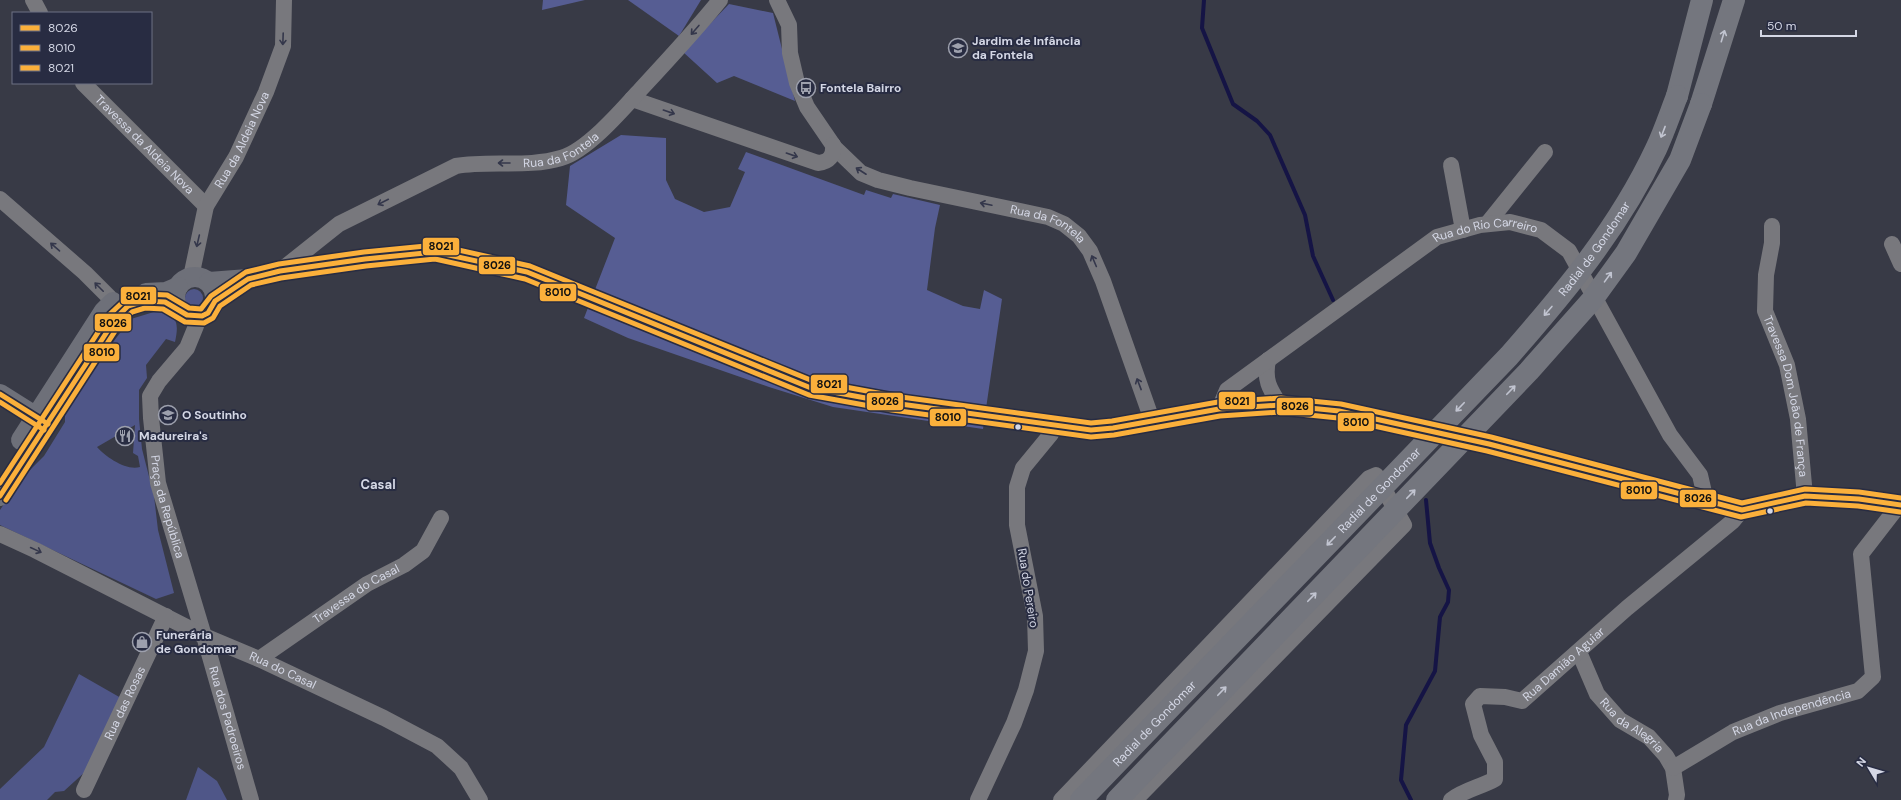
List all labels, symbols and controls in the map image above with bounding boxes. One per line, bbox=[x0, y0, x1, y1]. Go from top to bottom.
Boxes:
legend bbox=[12, 12, 152, 84]
scale bar bbox=[1761, 12, 1856, 38]
text: 50 m bbox=[1767, 18, 1796, 34]
text: 8026 bbox=[48, 20, 78, 36]
one-way arrow bbox=[691, 24, 700, 35]
one-way arrow bbox=[1720, 29, 1727, 42]
one-way arrow bbox=[279, 32, 287, 45]
place label: Jardim de Infância da Fontela bbox=[972, 33, 1080, 63]
school or university icon: Jardim de Infância da Fontela bbox=[947, 37, 969, 59]
text: 8010 bbox=[48, 40, 75, 56]
text: 8021 bbox=[48, 60, 74, 76]
bus stop icon: Fontela Bairro bbox=[795, 77, 817, 99]
place label: Fontela Bairro bbox=[820, 80, 901, 96]
street label: Rua da Aldeia Nova bbox=[211, 89, 273, 191]
street label: Travessa da Aldeia Nova bbox=[91, 91, 198, 198]
one-way arrow bbox=[662, 109, 675, 116]
one-way arrow bbox=[1658, 126, 1666, 138]
street label: Rua da Fontela bbox=[523, 129, 602, 171]
one-way arrow bbox=[785, 151, 797, 159]
one-way arrow bbox=[498, 159, 511, 167]
one-way arrow bbox=[855, 167, 866, 175]
one-way arrow bbox=[377, 198, 389, 206]
street label: Radial de Gondomar bbox=[1555, 198, 1634, 300]
one-way arrow bbox=[980, 200, 993, 208]
street label: Rua da Fontela bbox=[1009, 201, 1089, 246]
street label: Rua do Rio Carreiro bbox=[1429, 214, 1539, 246]
one-way arrow bbox=[193, 234, 201, 247]
line badge: 8021 bbox=[422, 237, 460, 256]
text: 8021 bbox=[428, 239, 454, 253]
one-way arrow bbox=[50, 243, 61, 252]
line badge: 8026 bbox=[478, 256, 516, 275]
one-way arrow bbox=[1090, 256, 1098, 268]
text: 8026 bbox=[483, 258, 511, 272]
one-way arrow bbox=[1604, 272, 1612, 283]
one-way arrow bbox=[94, 282, 104, 292]
line badge: 8010 bbox=[539, 283, 577, 302]
text: 8010 bbox=[545, 285, 571, 299]
line badge: 8021 bbox=[120, 286, 157, 305]
text: 8021 bbox=[125, 289, 151, 303]
one-way arrow bbox=[1543, 306, 1552, 317]
line badge: 8026 bbox=[94, 313, 132, 332]
street label: Travessa Dom João de França bbox=[1760, 313, 1811, 478]
text: 8026 bbox=[99, 316, 127, 330]
line badge: 8010 bbox=[83, 343, 120, 362]
text: 8010 bbox=[89, 345, 115, 359]
line badge: 8021 bbox=[810, 374, 848, 394]
text: 8021 bbox=[816, 377, 842, 391]
one-way arrow bbox=[1134, 378, 1142, 390]
one-way arrow bbox=[1506, 385, 1516, 395]
line badge: 8021 bbox=[1218, 391, 1256, 410]
line badge: 8026 bbox=[866, 392, 904, 411]
text: 8026 bbox=[871, 394, 899, 408]
text: 8021 bbox=[1224, 394, 1250, 408]
line badge: 8026 bbox=[1276, 397, 1314, 416]
text: 8026 bbox=[1281, 399, 1309, 413]
one-way arrow bbox=[1455, 402, 1465, 412]
school or university icon: O Soutinho bbox=[157, 404, 179, 426]
place label: O Soutinho bbox=[182, 407, 247, 423]
line badge: 8010 bbox=[929, 408, 967, 427]
text: 8010 bbox=[935, 410, 961, 424]
line badge: 8010 bbox=[1337, 412, 1375, 432]
text: 8010 bbox=[1343, 415, 1369, 429]
unlabelled marker bbox=[1013, 422, 1023, 432]
restaurant icon: Madureira's bbox=[114, 425, 136, 447]
place label: Madureira's bbox=[139, 428, 208, 444]
street label: Radial de Gondomar bbox=[1334, 444, 1425, 537]
street label: Praça da República bbox=[147, 454, 188, 560]
district label: Casal bbox=[360, 476, 396, 493]
line badge: 8010 bbox=[1620, 481, 1658, 500]
text: 8010 bbox=[1626, 483, 1652, 497]
one-way arrow bbox=[1407, 489, 1416, 499]
line badge: 8026 bbox=[1679, 489, 1717, 508]
text: 8026 bbox=[1684, 491, 1712, 505]
unlabelled marker bbox=[1765, 506, 1775, 516]
one-way arrow bbox=[1326, 536, 1336, 546]
one-way arrow bbox=[29, 547, 41, 554]
street label: Rua do Pereiro bbox=[1014, 547, 1042, 629]
street label: Travessa do Casal bbox=[310, 561, 402, 627]
one-way arrow bbox=[1307, 592, 1317, 602]
street label: Rua Damião Aguiar bbox=[1519, 623, 1608, 705]
place label: Funerária de Gondomar bbox=[156, 627, 236, 657]
shop icon: Funerária de Gondomar bbox=[131, 631, 153, 653]
street label: Rua do Casal bbox=[247, 648, 319, 693]
street label: Rua das Rosas bbox=[101, 664, 149, 743]
street label: Rua dos Padroeiros bbox=[205, 664, 250, 772]
street label: Radial de Gondomar bbox=[1109, 677, 1200, 770]
street label: Rua da Independência bbox=[1730, 685, 1853, 739]
one-way arrow bbox=[1217, 686, 1226, 696]
street label: Rua da Alegria bbox=[1596, 695, 1667, 756]
north arrow bbox=[1849, 748, 1889, 788]
text: N bbox=[1853, 754, 1869, 769]

